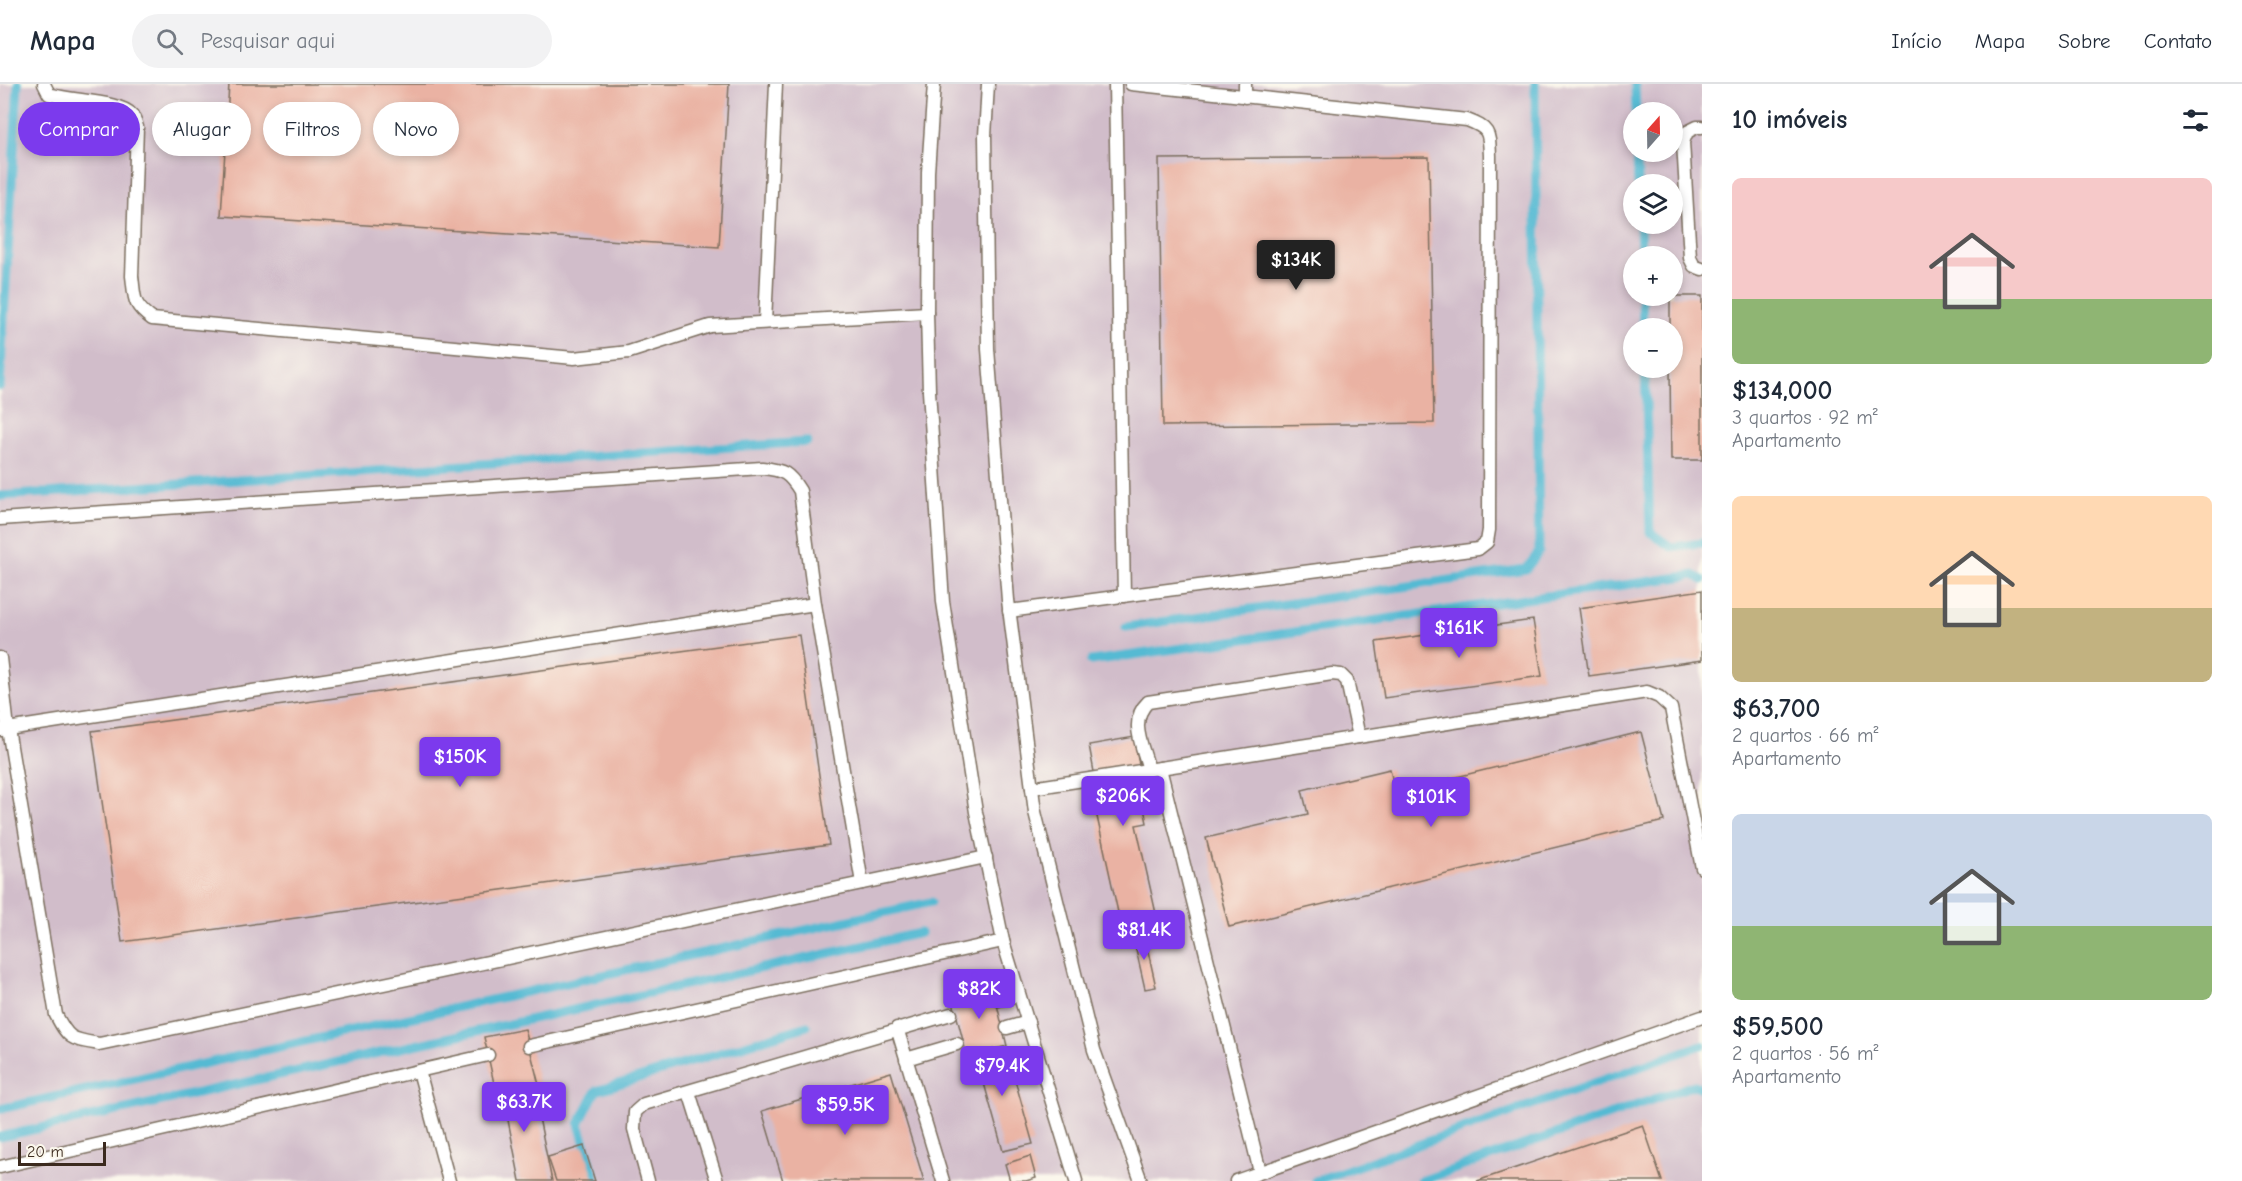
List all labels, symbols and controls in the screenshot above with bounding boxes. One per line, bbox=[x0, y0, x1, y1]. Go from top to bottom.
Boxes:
search box bbox=[132, 14, 552, 68]
text: Mapa bbox=[30, 25, 96, 57]
icon: search bbox=[153, 25, 186, 58]
text: Pesquisar aqui bbox=[201, 28, 335, 54]
text: Início bbox=[1891, 29, 1942, 53]
text: Mapa bbox=[1975, 29, 2025, 53]
text: Sobre bbox=[2058, 29, 2111, 53]
text: Contato bbox=[2144, 29, 2212, 53]
chip: Comprar bbox=[18, 102, 140, 156]
chip: Alugar bbox=[152, 102, 251, 156]
chip: Filtros bbox=[263, 102, 361, 156]
chip: Novo bbox=[373, 102, 459, 156]
north arrow bbox=[1623, 102, 1683, 162]
map controls bbox=[1623, 102, 1683, 378]
icon: filters bbox=[2179, 104, 2212, 137]
text: 10 imóveis bbox=[1732, 105, 1847, 135]
button: layers bbox=[1623, 174, 1683, 234]
icon: home bbox=[1918, 217, 2026, 325]
pin: $134K bbox=[1254, 240, 1338, 291]
button: + bbox=[1623, 246, 1683, 306]
text: $134K bbox=[1271, 248, 1321, 271]
button: − bbox=[1623, 318, 1683, 378]
text: $134,000 bbox=[1732, 376, 1832, 406]
text: 3 quartos · 92 m² bbox=[1732, 406, 1878, 429]
text: Apartamento bbox=[1732, 429, 1841, 452]
icon: home bbox=[1918, 535, 2026, 643]
pin: $161K bbox=[1417, 608, 1501, 659]
text: $161K bbox=[1434, 616, 1484, 639]
text: $63,700 bbox=[1732, 694, 1820, 724]
text: 2 quartos · 66 m² bbox=[1732, 724, 1879, 747]
pin: $150K bbox=[418, 737, 502, 788]
text: $150K bbox=[433, 745, 487, 768]
text: Apartamento bbox=[1732, 747, 1841, 770]
pin: $206K bbox=[1081, 776, 1165, 827]
pin: $101K bbox=[1389, 777, 1473, 828]
text: $206K bbox=[1095, 784, 1151, 807]
text: $101K bbox=[1406, 785, 1456, 808]
icon: home bbox=[1918, 853, 2026, 961]
pin: $81.4K bbox=[1095, 910, 1193, 961]
text: $81.4K bbox=[1117, 918, 1171, 941]
pin: $82K bbox=[943, 969, 1015, 1020]
text: $82K bbox=[957, 977, 1001, 1000]
text: $59,500 bbox=[1732, 1012, 1824, 1042]
text: 2 quartos · 56 m² bbox=[1732, 1042, 1879, 1065]
pin: $79.4K bbox=[953, 1046, 1051, 1097]
text: $79.4K bbox=[974, 1054, 1030, 1077]
text: Apartamento bbox=[1732, 1065, 1841, 1088]
pin: $63.7K bbox=[475, 1082, 573, 1133]
pin: $59.5K bbox=[796, 1085, 894, 1136]
text: $63.7K bbox=[496, 1090, 552, 1113]
text: $59.5K bbox=[816, 1093, 874, 1116]
scale bar bbox=[18, 1139, 106, 1166]
text: 20 m bbox=[27, 1143, 64, 1161]

